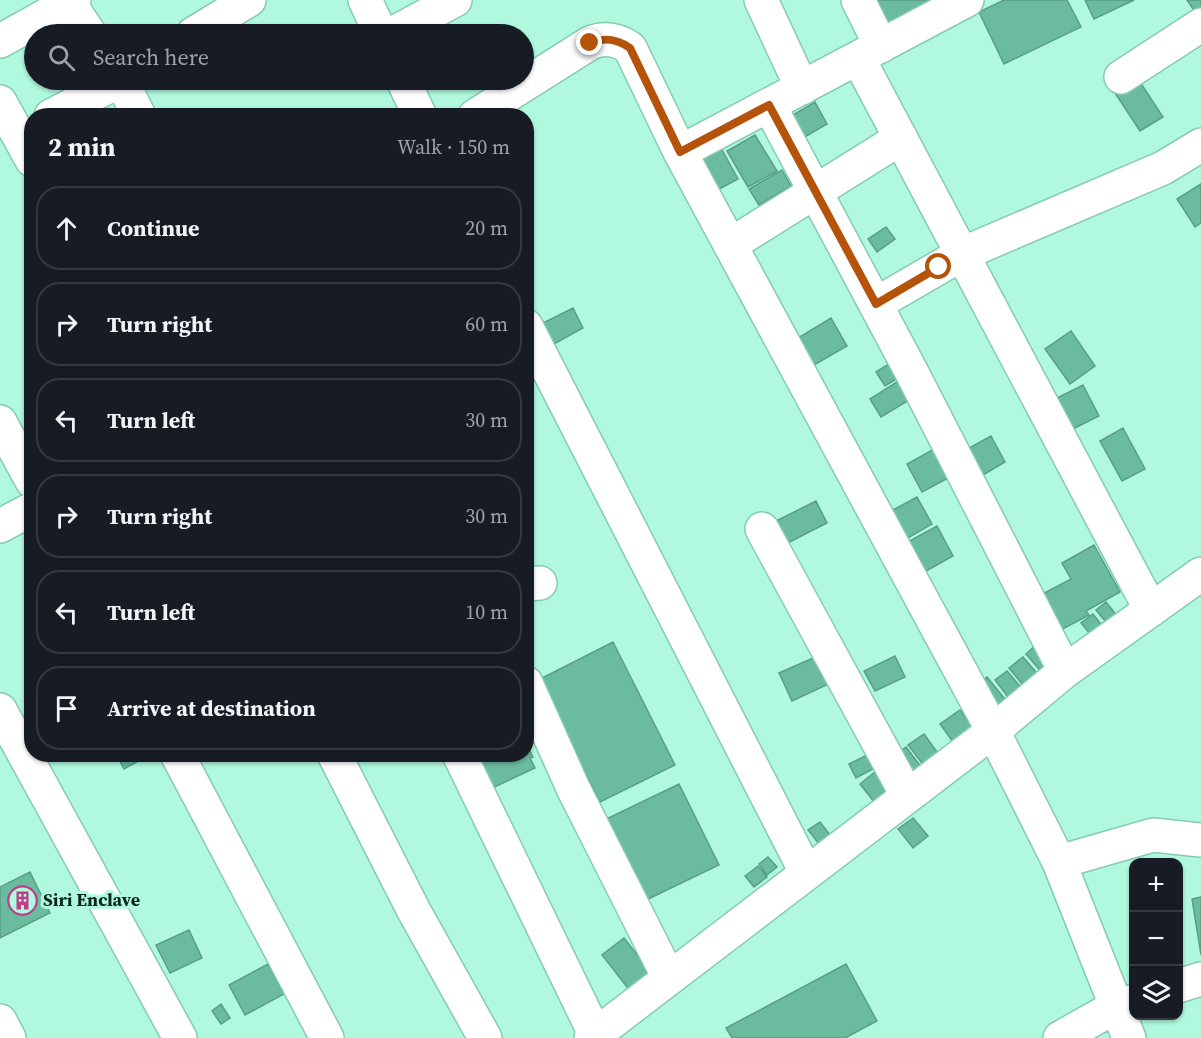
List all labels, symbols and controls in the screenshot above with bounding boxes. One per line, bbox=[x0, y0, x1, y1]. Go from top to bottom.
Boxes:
search box bbox=[24, 24, 534, 90]
route end bbox=[576, 29, 602, 55]
icon: search bbox=[45, 41, 78, 74]
text: Search here bbox=[93, 42, 209, 72]
text: 2 min bbox=[48, 129, 115, 165]
text: Walk · 150 m bbox=[397, 133, 510, 161]
icon: ahead bbox=[50, 212, 83, 245]
text: Continue bbox=[107, 213, 200, 243]
text: 20 m bbox=[465, 214, 508, 242]
route start bbox=[925, 253, 951, 279]
icon: right bbox=[50, 308, 83, 341]
text: Turn right bbox=[107, 309, 212, 339]
text: 60 m bbox=[465, 310, 508, 338]
icon: left bbox=[50, 404, 83, 437]
text: Turn left bbox=[107, 405, 195, 435]
text: 30 m bbox=[465, 406, 508, 434]
icon: right bbox=[50, 500, 83, 533]
text: Turn right bbox=[107, 501, 212, 531]
text: 30 m bbox=[465, 502, 508, 530]
icon: left bbox=[50, 596, 83, 629]
text: Turn left bbox=[107, 597, 195, 627]
text: 10 m bbox=[465, 598, 508, 626]
icon: arrive bbox=[50, 692, 83, 725]
text: Arrive at destination bbox=[107, 693, 316, 723]
map controls bbox=[1129, 858, 1183, 1020]
button: + bbox=[1129, 858, 1183, 912]
building icon: Siri Enclave bbox=[6, 884, 38, 916]
place label: Siri Enclave bbox=[43, 887, 140, 912]
button: − bbox=[1129, 912, 1183, 966]
button: layers bbox=[1129, 966, 1183, 1020]

